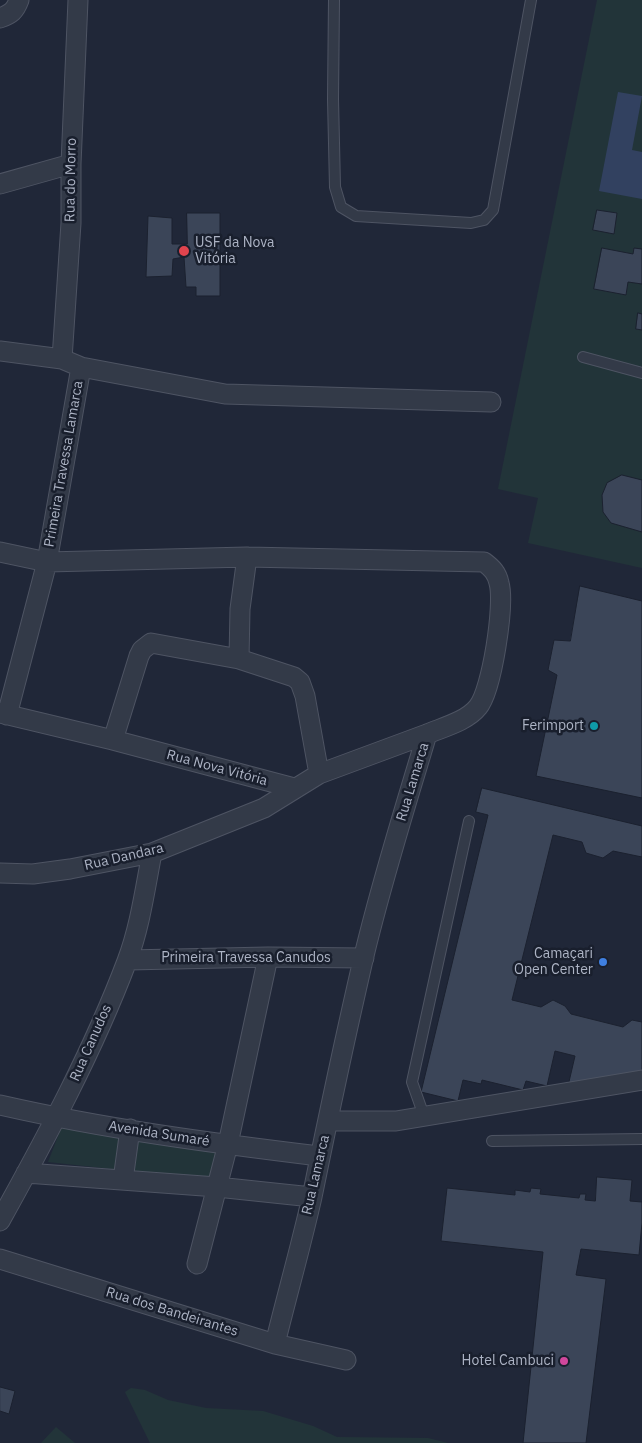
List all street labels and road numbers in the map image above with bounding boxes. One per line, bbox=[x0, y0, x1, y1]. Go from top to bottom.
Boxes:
street label: Rua do Morro bbox=[62, 138, 80, 222]
street label: Primeira Travessa Lamarca bbox=[41, 380, 87, 548]
street label: Rua Lamarca bbox=[393, 741, 433, 823]
street label: Rua Nova Vitória bbox=[165, 746, 269, 790]
street label: Rua Dandara bbox=[83, 840, 165, 874]
street label: Primeira Travessa Canudos bbox=[161, 950, 331, 966]
street label: Rua Canudos bbox=[67, 1002, 115, 1084]
street label: Avenida Sumaré bbox=[107, 1118, 211, 1150]
street label: Rua Lamarca bbox=[299, 1133, 333, 1217]
street label: Rua dos Bandeirantes bbox=[104, 1284, 240, 1340]

